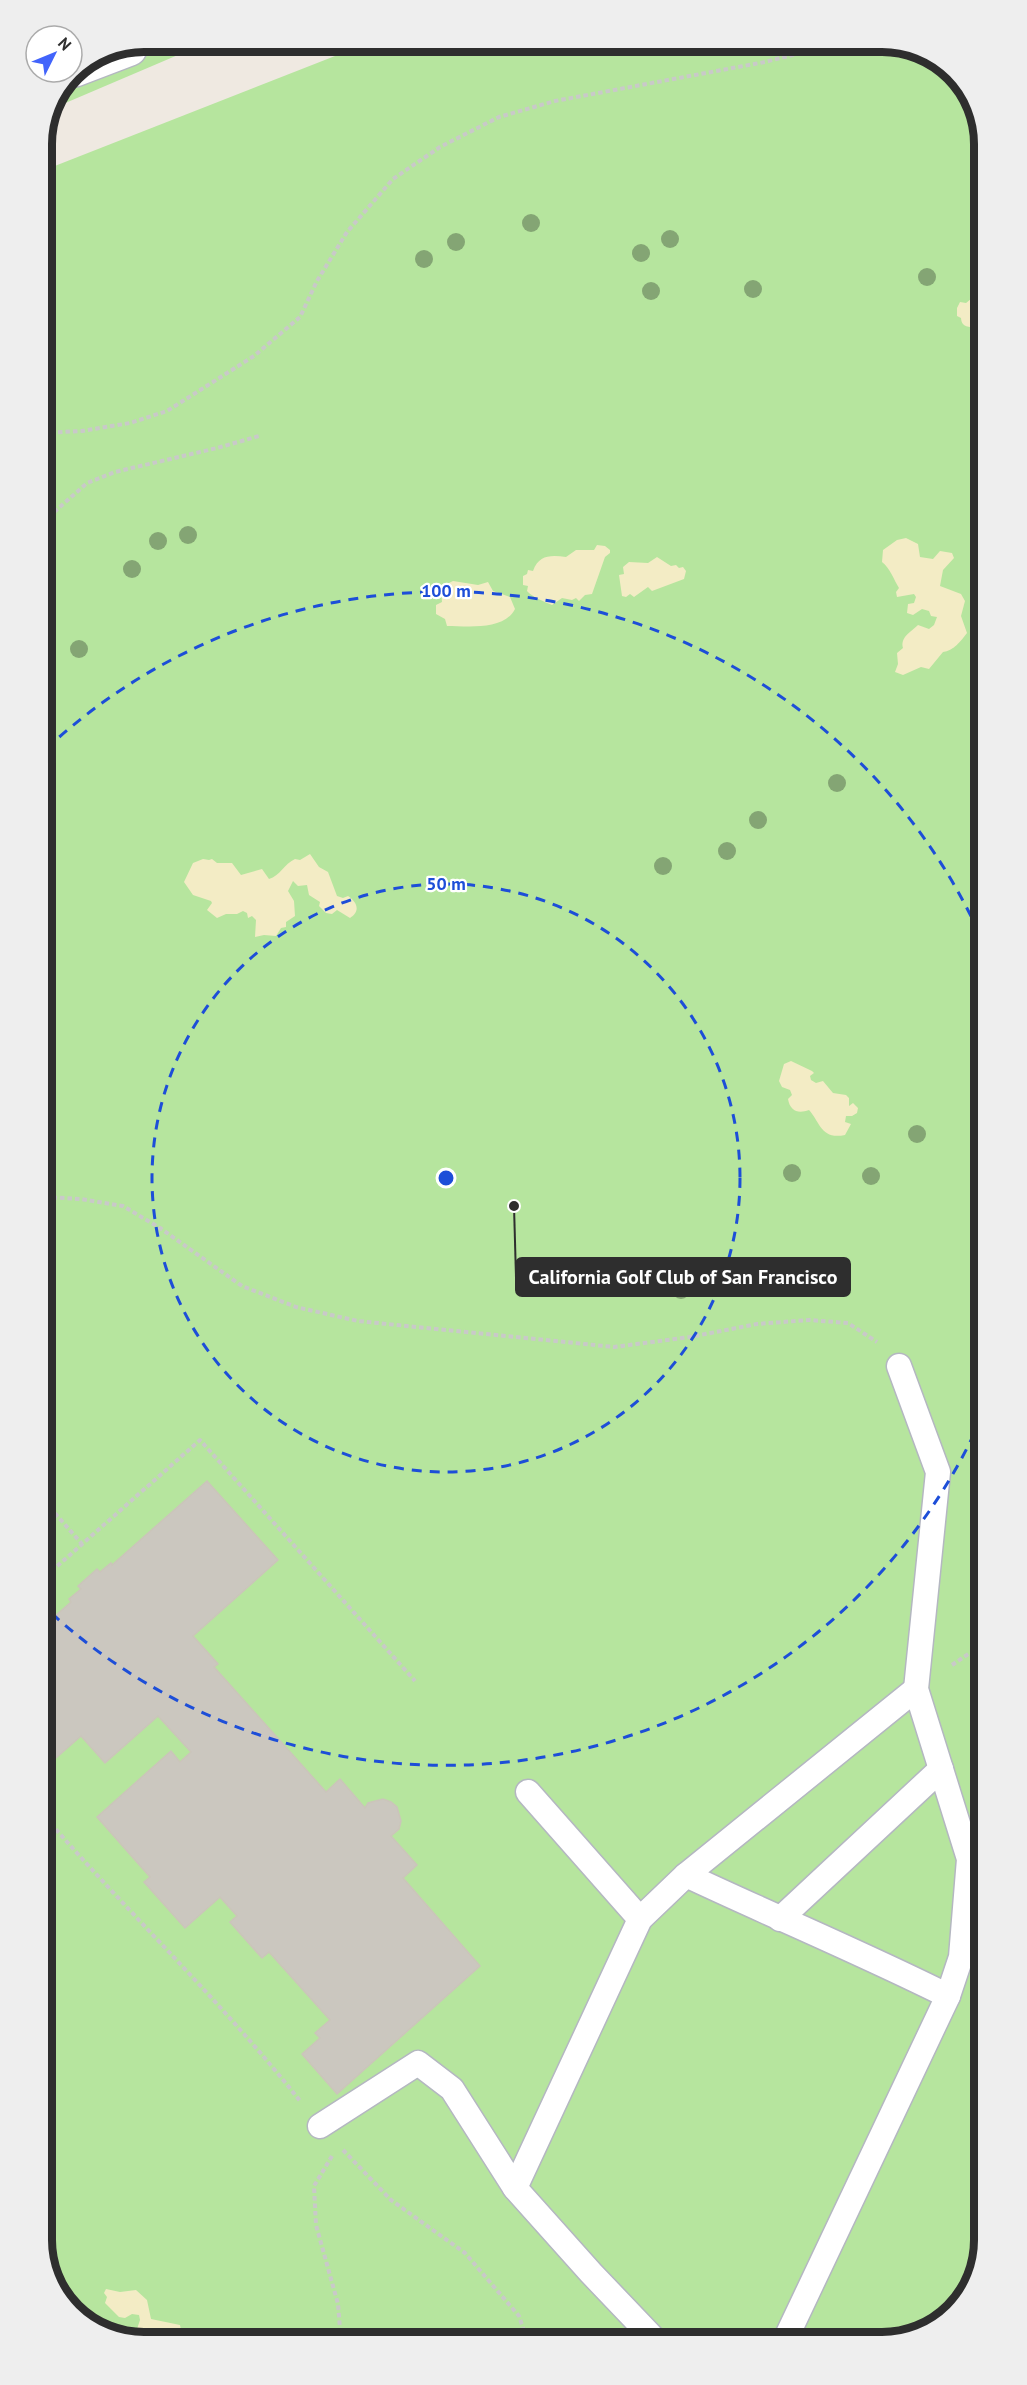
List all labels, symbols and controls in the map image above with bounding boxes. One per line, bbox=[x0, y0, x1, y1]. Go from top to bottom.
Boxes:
north arrow bbox=[24, 24, 84, 84]
text: N bbox=[54, 33, 76, 54]
text: 100 m bbox=[421, 579, 471, 602]
text: 50 m bbox=[426, 872, 466, 895]
centre of rings bbox=[436, 1168, 456, 1188]
callout: California Golf Club of San Francisco bbox=[516, 1258, 850, 1296]
text: California Golf Club of San Francisco bbox=[529, 1264, 838, 1290]

